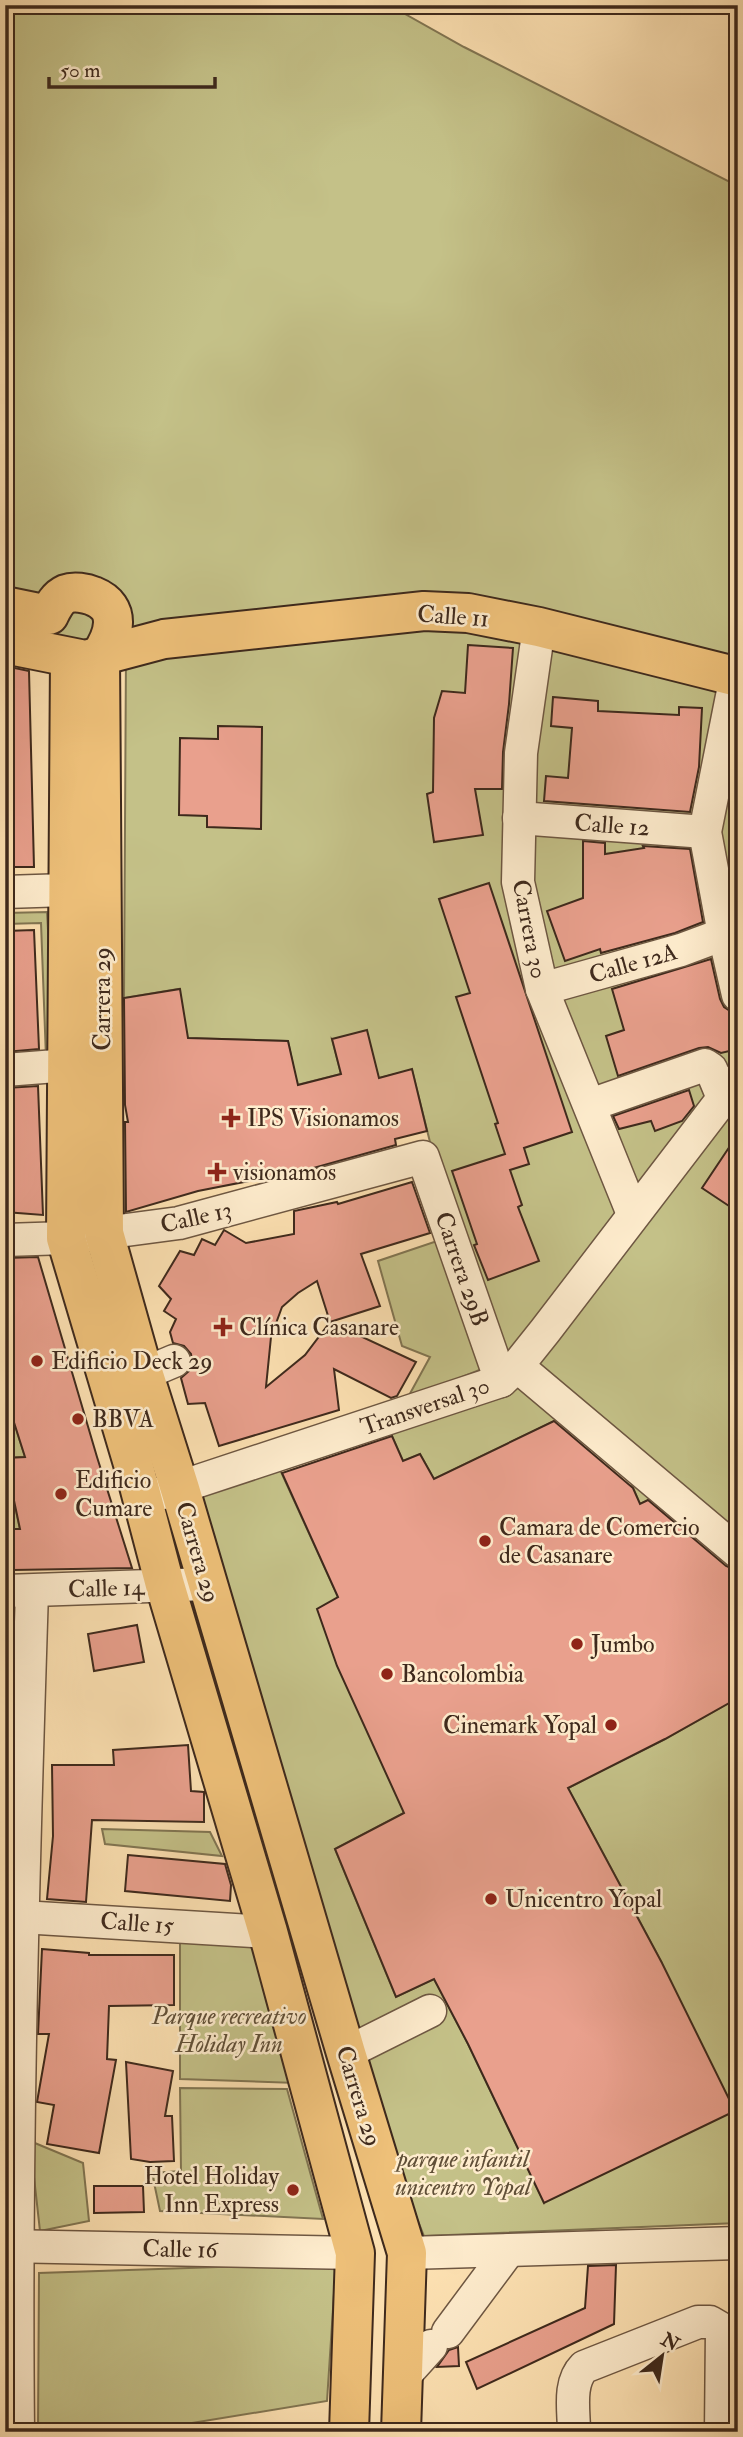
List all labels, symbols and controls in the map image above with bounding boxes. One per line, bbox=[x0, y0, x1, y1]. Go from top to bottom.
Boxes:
scale bar bbox=[49, 46, 215, 90]
text: 50 m bbox=[60, 57, 101, 84]
street label: Calle 11 bbox=[416, 599, 490, 634]
street label: Calle 12 bbox=[573, 807, 651, 844]
street label: Carrera 30 bbox=[505, 877, 554, 981]
street label: Calle 12A bbox=[585, 936, 681, 991]
street label: Carrera 29 bbox=[87, 947, 118, 1051]
place label: IPS Visionamos bbox=[247, 1103, 399, 1134]
marker: IPS Visionamos bbox=[221, 1108, 241, 1128]
place label: visionamos bbox=[232, 1157, 336, 1188]
marker: visionamos bbox=[207, 1162, 227, 1182]
street label: Calle 13 bbox=[157, 1194, 235, 1241]
street label: Carrera 29B bbox=[427, 1208, 496, 1331]
place label: Clínica Casanare bbox=[239, 1312, 399, 1343]
marker: Clínica Casanare bbox=[213, 1317, 233, 1337]
place label: Edificio Deck 29 bbox=[51, 1346, 213, 1377]
marker: Edificio Deck 29 bbox=[29, 1353, 45, 1369]
street label: Transversal 30 bbox=[357, 1370, 494, 1443]
place label: BBVA bbox=[92, 1404, 154, 1435]
marker: BBVA bbox=[70, 1411, 86, 1427]
place label: Edificio Cumare bbox=[75, 1465, 152, 1524]
marker: Edificio Cumare bbox=[53, 1486, 69, 1502]
street label: Carrera 29 bbox=[168, 1498, 227, 1606]
place label: Camara de Comercio de Casanare bbox=[499, 1512, 700, 1571]
marker: Camara de Comercio de Casanare bbox=[477, 1533, 493, 1549]
street label: Calle 14 bbox=[67, 1572, 146, 1605]
place label: Jumbo bbox=[590, 1629, 654, 1660]
marker: Jumbo bbox=[569, 1636, 585, 1652]
place label: Bancolombia bbox=[401, 1659, 525, 1690]
marker: Bancolombia bbox=[379, 1666, 395, 1682]
place label: Cinemark Yopal bbox=[443, 1710, 597, 1741]
marker: Cinemark Yopal bbox=[603, 1717, 619, 1733]
place label: Unicentro Yopal bbox=[505, 1884, 662, 1915]
marker: Unicentro Yopal bbox=[483, 1891, 499, 1907]
street label: Calle 15 bbox=[99, 1905, 175, 1942]
park label: Parque recreativo Holiday Inn bbox=[151, 2001, 306, 2060]
street label: Carrera 29 bbox=[329, 2042, 388, 2150]
park label: parque infantil unicentro Yopal bbox=[393, 2144, 533, 2203]
place label: Hotel Holiday Inn Express bbox=[144, 2161, 279, 2220]
marker: Hotel Holiday Inn Express bbox=[285, 2182, 301, 2198]
street label: Calle 16 bbox=[142, 2233, 220, 2266]
north arrow bbox=[628, 2322, 698, 2392]
text: N bbox=[656, 2327, 684, 2357]

